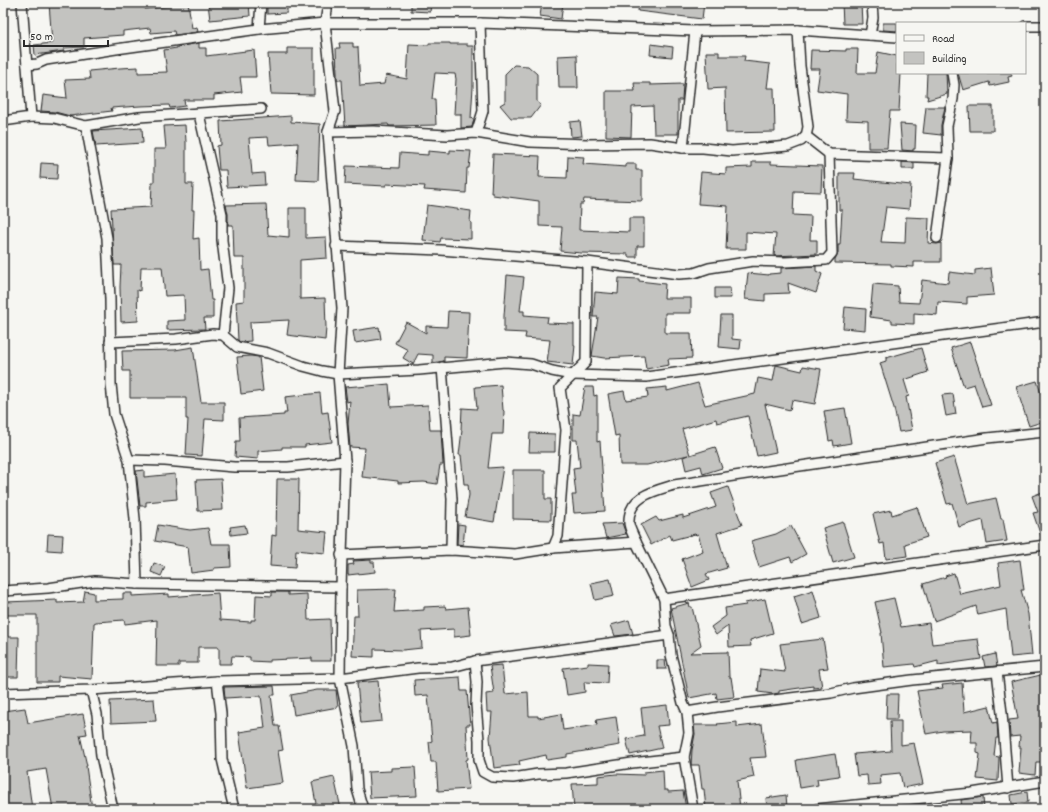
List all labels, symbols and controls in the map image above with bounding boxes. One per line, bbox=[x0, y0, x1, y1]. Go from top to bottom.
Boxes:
scale bar bbox=[24, 22, 108, 48]
legend bbox=[896, 22, 1026, 74]
text: 50 m bbox=[30, 29, 53, 46]
text: Road bbox=[932, 31, 954, 48]
text: Building bbox=[932, 51, 967, 68]

